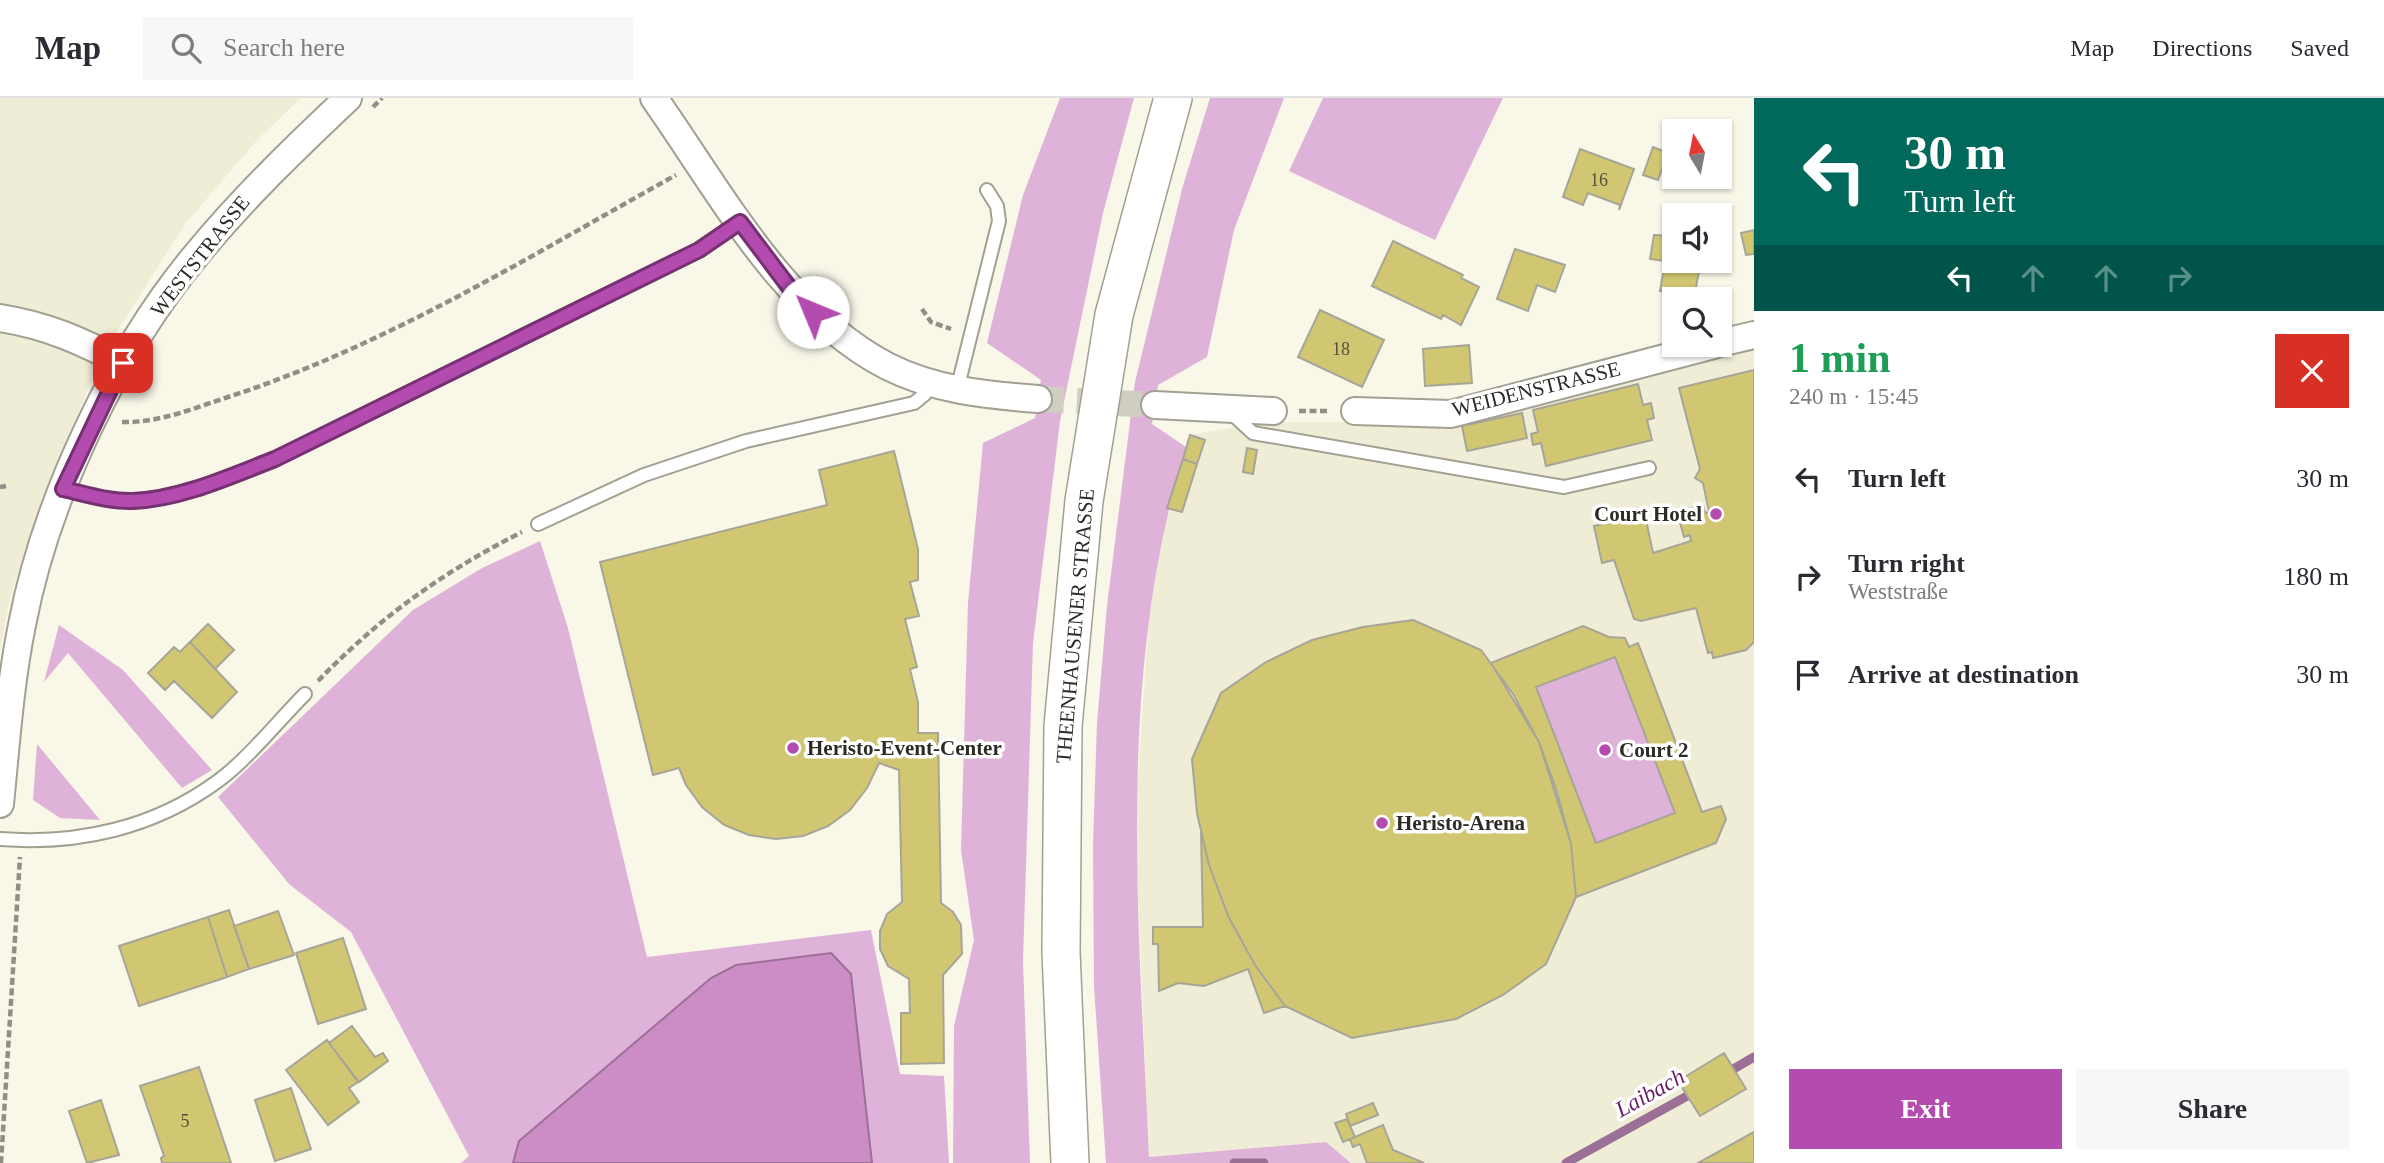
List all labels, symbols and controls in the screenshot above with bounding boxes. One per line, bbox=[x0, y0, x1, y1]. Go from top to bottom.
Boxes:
search box bbox=[143, 17, 633, 80]
icon: search bbox=[167, 29, 205, 67]
text: Map bbox=[35, 30, 101, 66]
text: Search here bbox=[223, 33, 345, 62]
text: Map bbox=[2070, 35, 2114, 61]
text: Directions bbox=[2152, 35, 2252, 61]
text: Saved bbox=[2290, 35, 2349, 61]
north arrow bbox=[1662, 119, 1732, 189]
map controls bbox=[1662, 119, 1732, 357]
text: 30 m bbox=[1904, 125, 2006, 180]
icon: left bbox=[1789, 126, 1880, 217]
house number: 16 bbox=[1590, 170, 1608, 190]
text: Turn left bbox=[1904, 183, 2016, 219]
street label: WESTSTRASSE bbox=[145, 191, 255, 321]
button: sound bbox=[1662, 203, 1732, 273]
icon: left bbox=[1941, 259, 1979, 297]
icon: ahead bbox=[2014, 259, 2052, 297]
icon: ahead bbox=[2087, 259, 2125, 297]
icon: right bbox=[2160, 259, 2198, 297]
position arrow bbox=[776, 275, 850, 349]
button: search bbox=[1662, 287, 1732, 357]
pin bbox=[93, 333, 153, 393]
button: close bbox=[2275, 334, 2349, 408]
text: 1 min bbox=[1789, 335, 1891, 381]
house number: 18 bbox=[1332, 339, 1350, 359]
icon: arrive bbox=[104, 344, 142, 382]
street label: WEIDENSTRASSE bbox=[1449, 356, 1623, 422]
text: 240 m · 15:45 bbox=[1789, 384, 1919, 409]
icon: left bbox=[1789, 460, 1827, 498]
text: Turn left bbox=[1848, 464, 1946, 493]
text: 30 m bbox=[2296, 464, 2349, 493]
street label: THEENHAUSENER STRASSE bbox=[1051, 488, 1099, 764]
place label: Court Hotel bbox=[1594, 502, 1702, 526]
marker: Court Hotel bbox=[1708, 506, 1724, 522]
text: Turn right bbox=[1848, 549, 1965, 578]
icon: right bbox=[1789, 558, 1827, 596]
text: 180 m bbox=[2283, 562, 2349, 591]
text: Weststraße bbox=[1848, 579, 1948, 604]
icon: arrive bbox=[1789, 656, 1827, 694]
text: Arrive at destination bbox=[1848, 660, 2079, 689]
text: 30 m bbox=[2296, 660, 2349, 689]
place label: Heristo-Event-Center bbox=[807, 736, 1002, 760]
place label: Court 2 bbox=[1619, 738, 1688, 762]
marker: Heristo-Event-Center bbox=[785, 740, 801, 756]
marker: Court 2 bbox=[1597, 742, 1613, 758]
place label: Heristo-Arena bbox=[1396, 811, 1526, 835]
marker: Heristo-Arena bbox=[1374, 815, 1390, 831]
water label: Laibach bbox=[1610, 1064, 1689, 1123]
button: Exit bbox=[1789, 1069, 2062, 1149]
button: Share bbox=[2076, 1069, 2349, 1149]
house number: 5 bbox=[181, 1111, 190, 1131]

